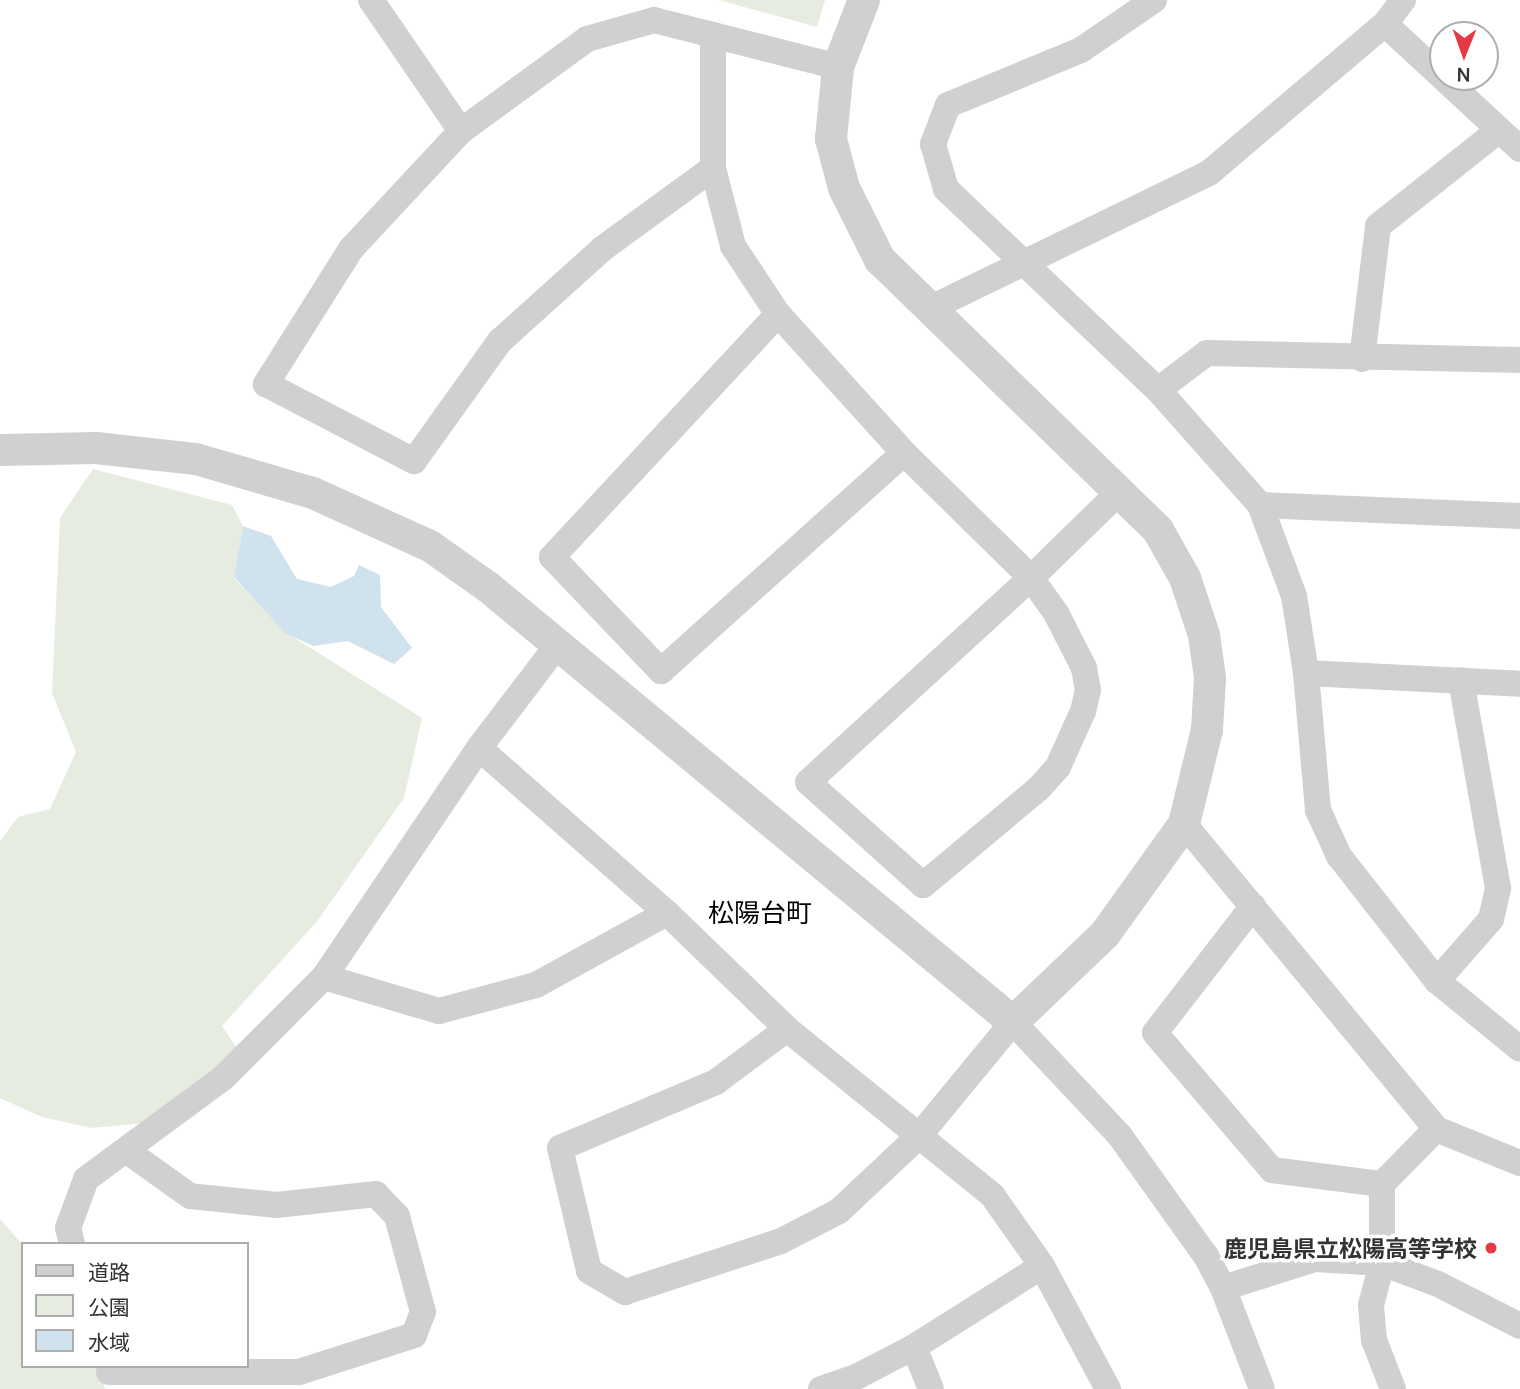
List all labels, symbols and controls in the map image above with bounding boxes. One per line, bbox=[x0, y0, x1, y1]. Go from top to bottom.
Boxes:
north arrow bbox=[1429, 21, 1499, 91]
text: N bbox=[1457, 62, 1471, 88]
district label: 松陽台町 bbox=[708, 897, 812, 929]
place label: 鹿児島県立松陽高等学校 bbox=[1224, 1234, 1477, 1262]
marker: 鹿児島県立松陽高等学校 bbox=[1483, 1240, 1499, 1256]
legend bbox=[21, 1242, 248, 1368]
text: 道路 bbox=[88, 1258, 130, 1286]
text: 公園 bbox=[88, 1293, 130, 1321]
text: 水域 bbox=[88, 1328, 130, 1356]

